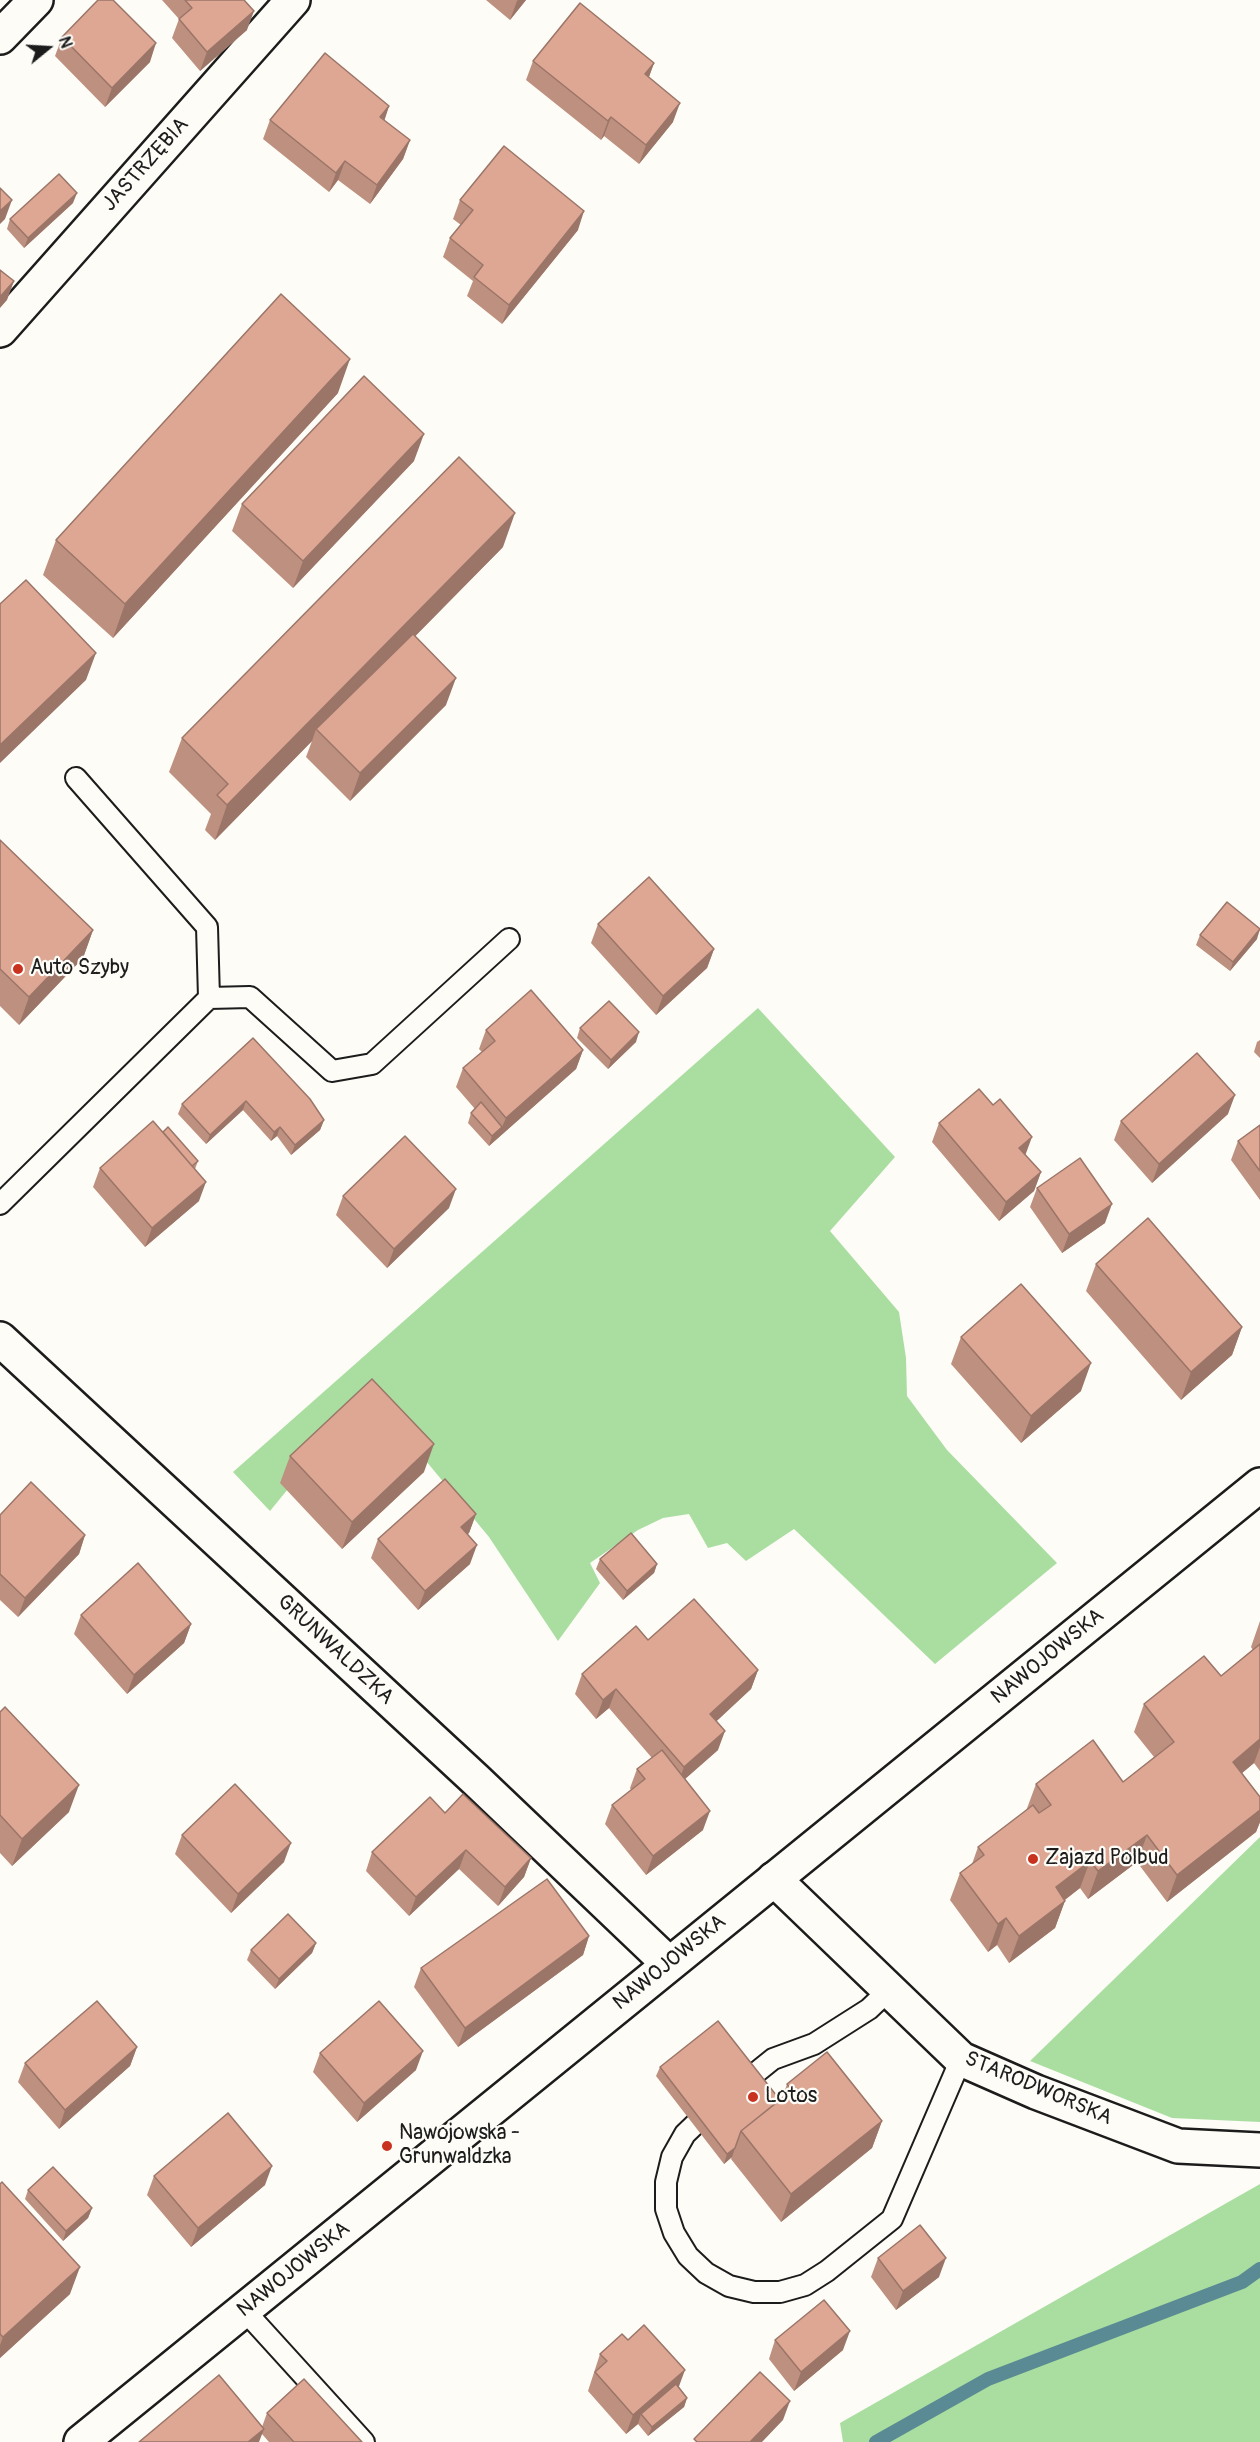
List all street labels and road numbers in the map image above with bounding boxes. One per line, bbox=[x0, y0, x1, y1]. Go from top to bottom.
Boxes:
street label: JASTRZĘBIA bbox=[97, 113, 195, 217]
street label: GRUNWALDZKA bbox=[272, 1590, 398, 1710]
street label: NAWOJOWSKA bbox=[987, 1604, 1109, 1710]
street label: NAWOJOWSKA bbox=[609, 1910, 731, 2016]
street label: STARODWORSKA bbox=[961, 2047, 1115, 2131]
street label: NAWOJOWSKA bbox=[233, 2217, 355, 2323]

